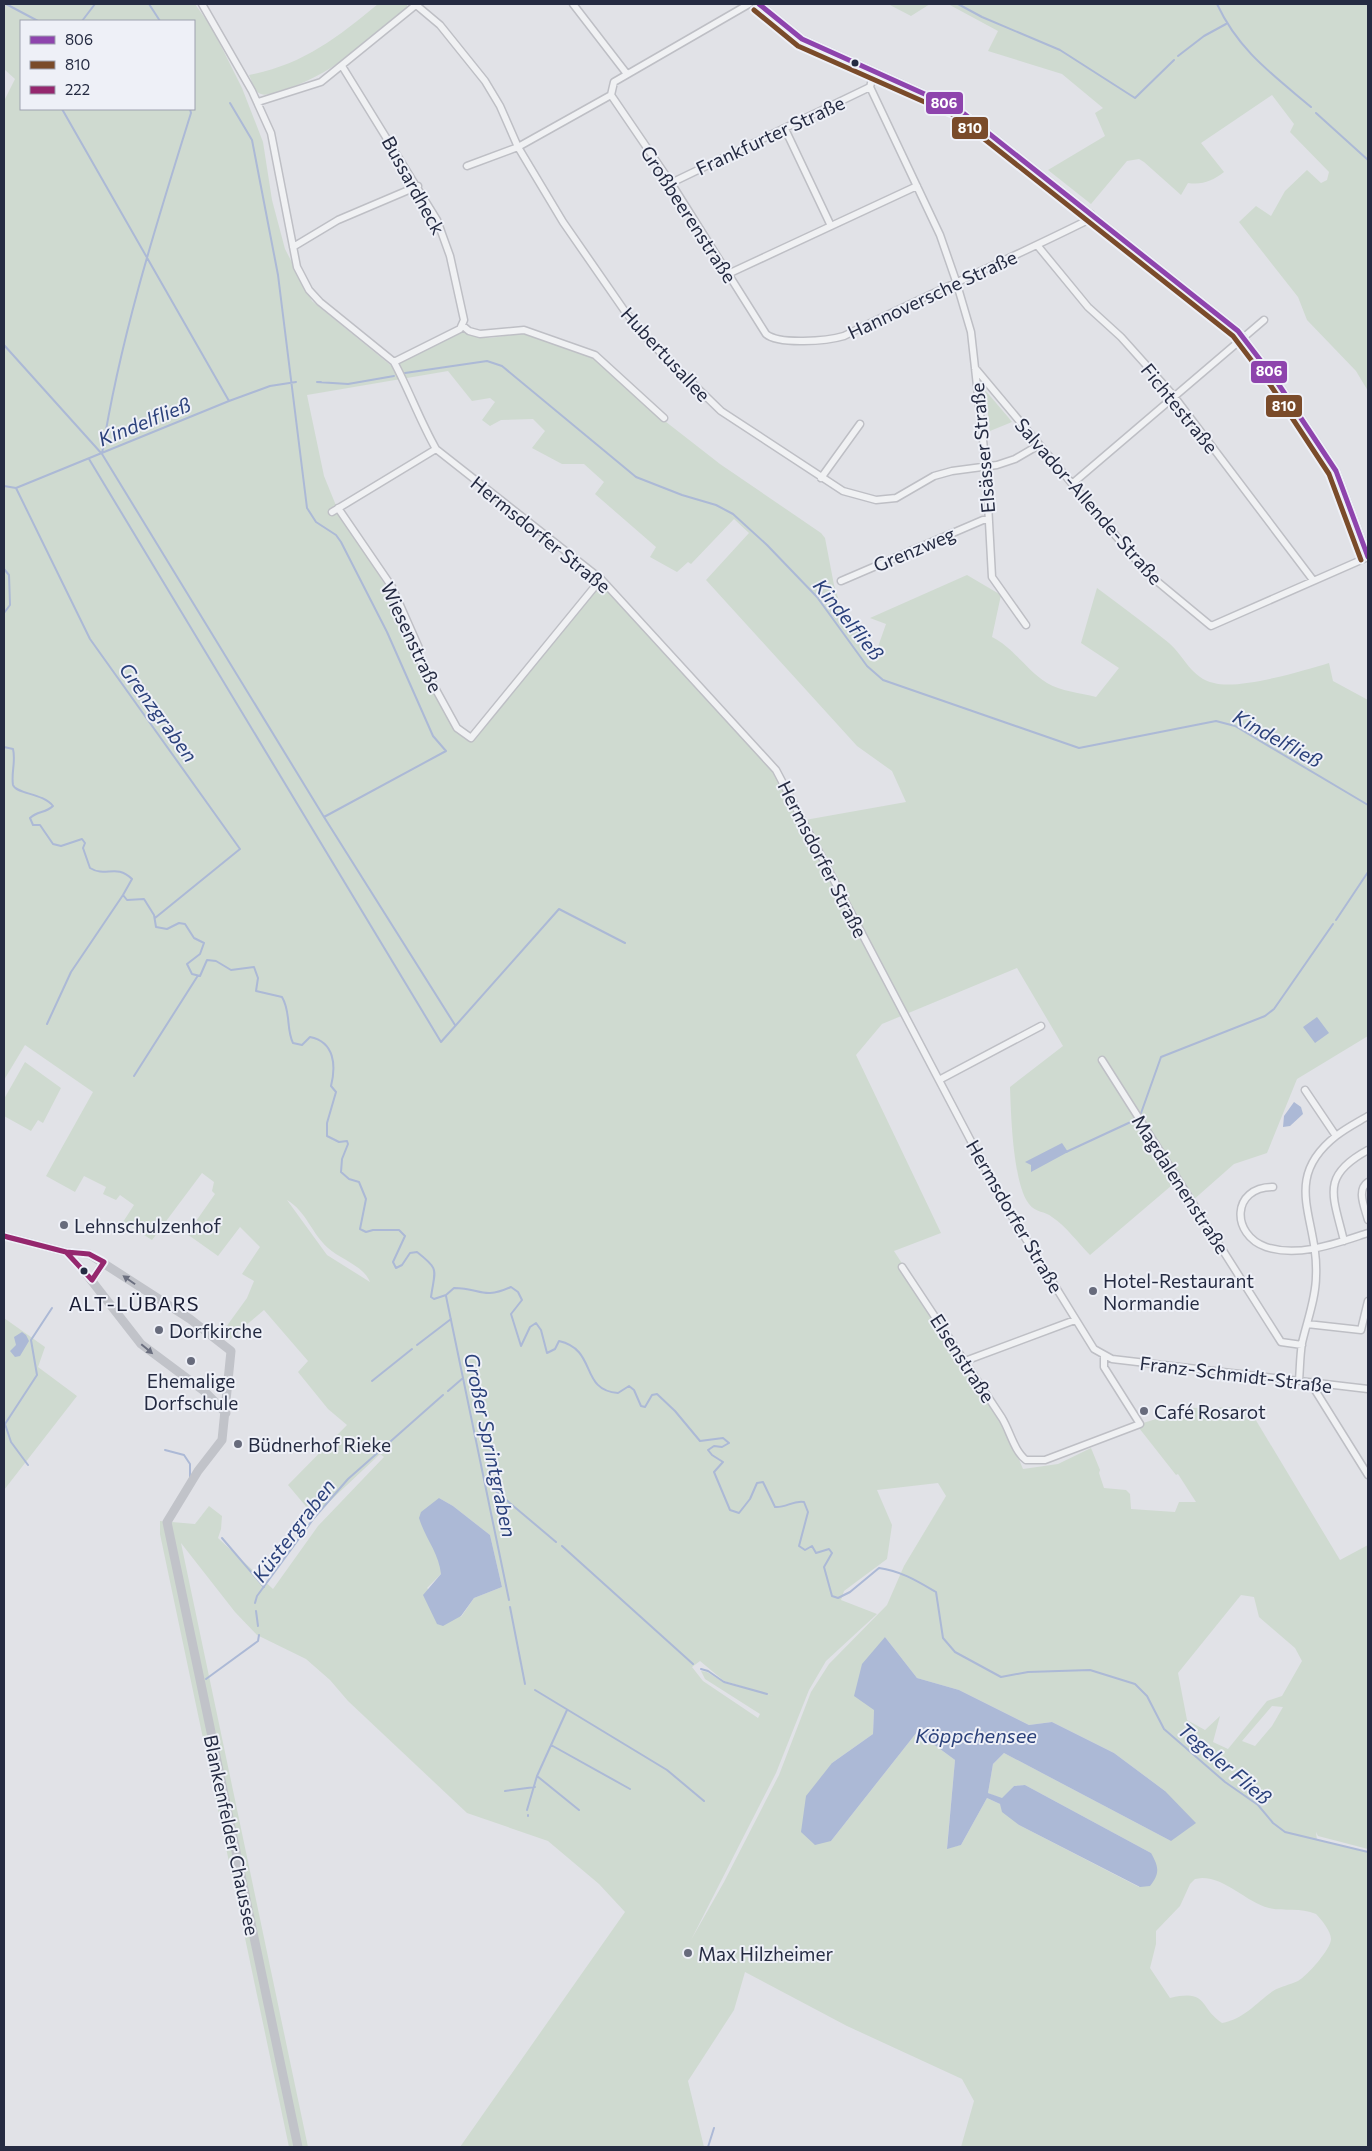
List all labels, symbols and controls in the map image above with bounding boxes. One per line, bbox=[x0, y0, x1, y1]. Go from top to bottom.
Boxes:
legend bbox=[20, 20, 195, 110]
text: 806 bbox=[65, 30, 93, 48]
text: 810 bbox=[65, 55, 90, 73]
unlabelled marker bbox=[850, 58, 860, 68]
text: 222 bbox=[65, 80, 90, 98]
street label: Frankfurter Straße bbox=[692, 90, 848, 180]
line badge: 806 bbox=[925, 91, 964, 115]
text: 806 bbox=[931, 94, 958, 111]
line badge: 810 bbox=[951, 116, 989, 140]
text: 810 bbox=[958, 119, 982, 136]
street label: Bussardheck bbox=[378, 132, 450, 238]
street label: Großbeerenstraße bbox=[636, 141, 742, 287]
street label: Hannoversche Straße bbox=[844, 245, 1020, 343]
street label: Hubertusallee bbox=[617, 302, 715, 406]
street label: Fichtestraße bbox=[1137, 358, 1223, 458]
line badge: 806 bbox=[1250, 360, 1288, 384]
text: 806 bbox=[1256, 362, 1283, 379]
street label: Elsässer Straße bbox=[965, 382, 999, 514]
water label: Kindelfließ bbox=[94, 392, 194, 450]
line badge: 810 bbox=[1265, 394, 1303, 418]
text: 810 bbox=[1272, 397, 1296, 414]
street label: Salvador-Allende-Straße bbox=[1010, 413, 1168, 589]
street label: Hermsdorfer Straße bbox=[467, 471, 615, 597]
street label: Grenzweg bbox=[870, 521, 958, 577]
water label: Kindelfließ bbox=[809, 573, 889, 665]
street label: Wiesenstraße bbox=[376, 578, 448, 696]
water label: Grenzgraben bbox=[115, 658, 203, 766]
water label: Kindelfließ bbox=[1229, 704, 1327, 772]
street label: Hermsdorfer Straße bbox=[774, 777, 872, 941]
street label: Magdalenenstraße bbox=[1128, 1110, 1234, 1258]
street label: Hermsdorfer Straße bbox=[962, 1135, 1068, 1297]
place label: Lehnschulzenhof bbox=[74, 1214, 221, 1237]
marker: Lehnschulzenhof bbox=[58, 1219, 70, 1231]
unlabelled marker bbox=[79, 1266, 89, 1276]
place label: Hotel-Restaurant Normandie bbox=[1103, 1269, 1254, 1314]
one-way arrow bbox=[123, 1275, 136, 1284]
marker: Hotel-Restaurant Normandie bbox=[1087, 1285, 1099, 1297]
district label: ALT-LÜBARS bbox=[68, 1291, 200, 1315]
street label: Elsenstraße bbox=[926, 1309, 1000, 1407]
place label: Dorfkirche bbox=[169, 1319, 262, 1342]
marker: Dorfkirche bbox=[153, 1324, 165, 1336]
one-way arrow bbox=[140, 1344, 153, 1355]
water label: Großer Sprintgraben bbox=[460, 1351, 522, 1539]
street label: Franz-Schmidt-Straße bbox=[1139, 1351, 1333, 1397]
marker: Ehemalige Dorfschule bbox=[185, 1355, 197, 1367]
place label: Ehemalige Dorfschule bbox=[144, 1369, 238, 1414]
place label: Café Rosarot bbox=[1154, 1400, 1266, 1423]
marker: Café Rosarot bbox=[1138, 1405, 1150, 1417]
place label: Büdnerhof Rieke bbox=[248, 1433, 391, 1456]
marker: Büdnerhof Rieke bbox=[232, 1438, 244, 1450]
water label: Küstergraben bbox=[246, 1474, 340, 1586]
water label: Tegeler Fließ bbox=[1173, 1717, 1277, 1809]
water label: Köppchensee bbox=[915, 1723, 1037, 1747]
street label: Blankenfelder Chaussee bbox=[199, 1733, 265, 1937]
place label: Max Hilzheimer bbox=[698, 1942, 833, 1965]
marker: Max Hilzheimer bbox=[682, 1947, 694, 1959]

